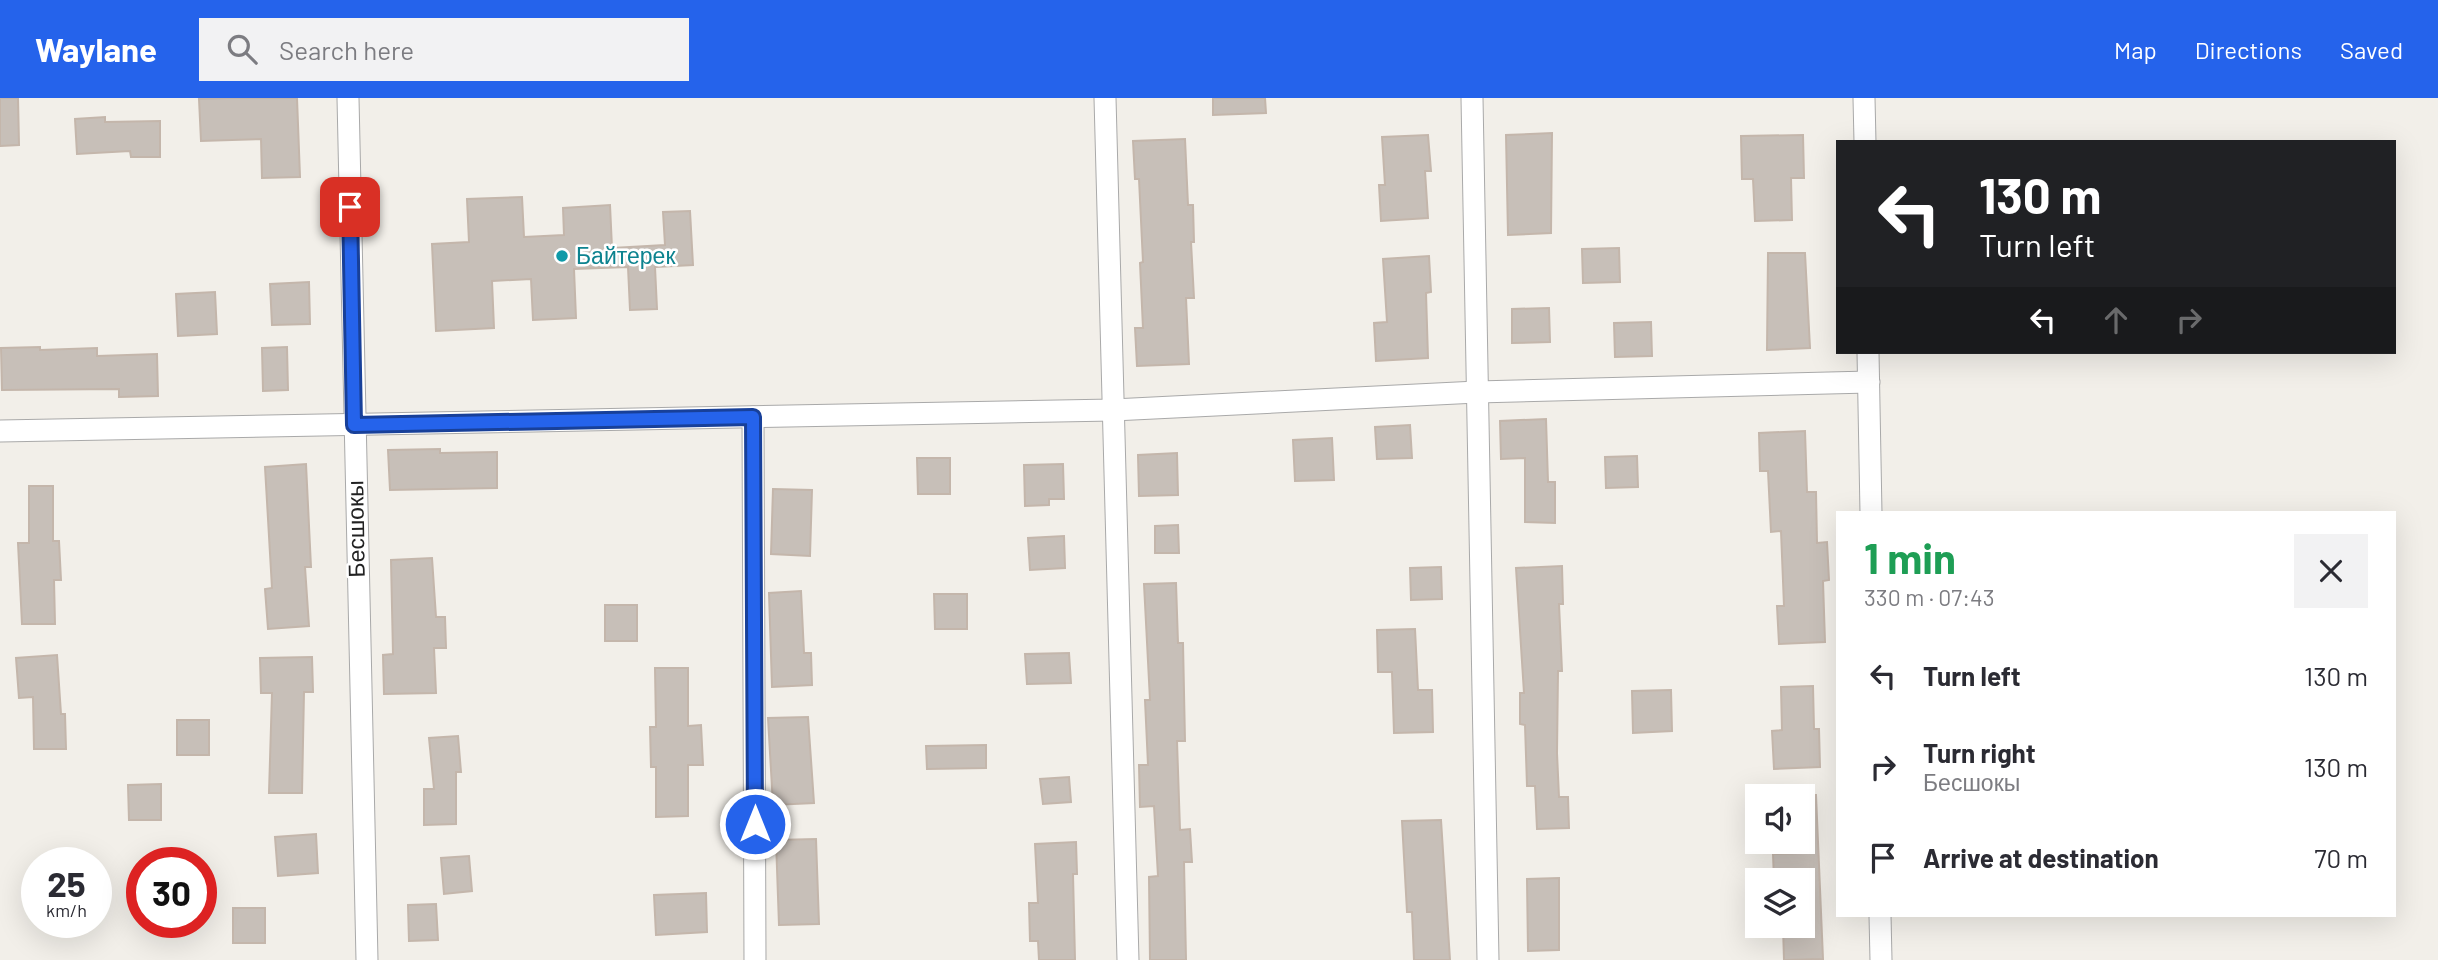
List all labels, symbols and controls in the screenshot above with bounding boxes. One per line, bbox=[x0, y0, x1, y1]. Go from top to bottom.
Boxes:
search box bbox=[199, 18, 689, 81]
text: Waylane bbox=[35, 29, 157, 69]
icon: search bbox=[223, 30, 261, 68]
text: Search here bbox=[279, 34, 414, 65]
text: Map bbox=[2114, 35, 2157, 64]
text: Directions bbox=[2195, 35, 2302, 64]
text: Saved bbox=[2340, 35, 2403, 64]
text: 130 m bbox=[1979, 165, 2101, 224]
icon: left bbox=[1864, 168, 1955, 259]
pin bbox=[320, 177, 380, 237]
icon: arrive bbox=[331, 188, 369, 226]
text: Turn left bbox=[1979, 225, 2096, 263]
place label: Байтерек bbox=[576, 241, 676, 269]
marker: Байтерек bbox=[554, 248, 570, 264]
icon: left bbox=[2024, 301, 2062, 339]
icon: ahead bbox=[2097, 301, 2135, 339]
icon: right bbox=[2170, 301, 2208, 339]
street label: Бесшокы bbox=[340, 480, 370, 578]
text: 1 min bbox=[1864, 532, 1956, 582]
button: close bbox=[2294, 534, 2368, 608]
text: 330 m · 07:43 bbox=[1864, 583, 1995, 611]
icon: left bbox=[1864, 657, 1902, 695]
text: Turn left bbox=[1923, 660, 2021, 691]
text: 130 m bbox=[2304, 660, 2368, 691]
text: Turn right bbox=[1923, 737, 2036, 768]
icon: right bbox=[1864, 748, 1902, 786]
text: 130 m bbox=[2304, 751, 2368, 782]
text: Бесшокы bbox=[1923, 768, 2020, 796]
map controls bbox=[1745, 784, 1815, 938]
button: sound bbox=[1745, 784, 1815, 854]
position arrow bbox=[718, 787, 792, 861]
icon: arrive bbox=[1864, 839, 1902, 877]
text: Arrive at destination bbox=[1923, 842, 2159, 873]
text: 70 m bbox=[2314, 842, 2368, 873]
speed limit sign: 30 bbox=[126, 847, 217, 938]
text: 25 bbox=[47, 862, 86, 904]
button: layers bbox=[1745, 868, 1815, 938]
text: km/h bbox=[46, 899, 87, 921]

